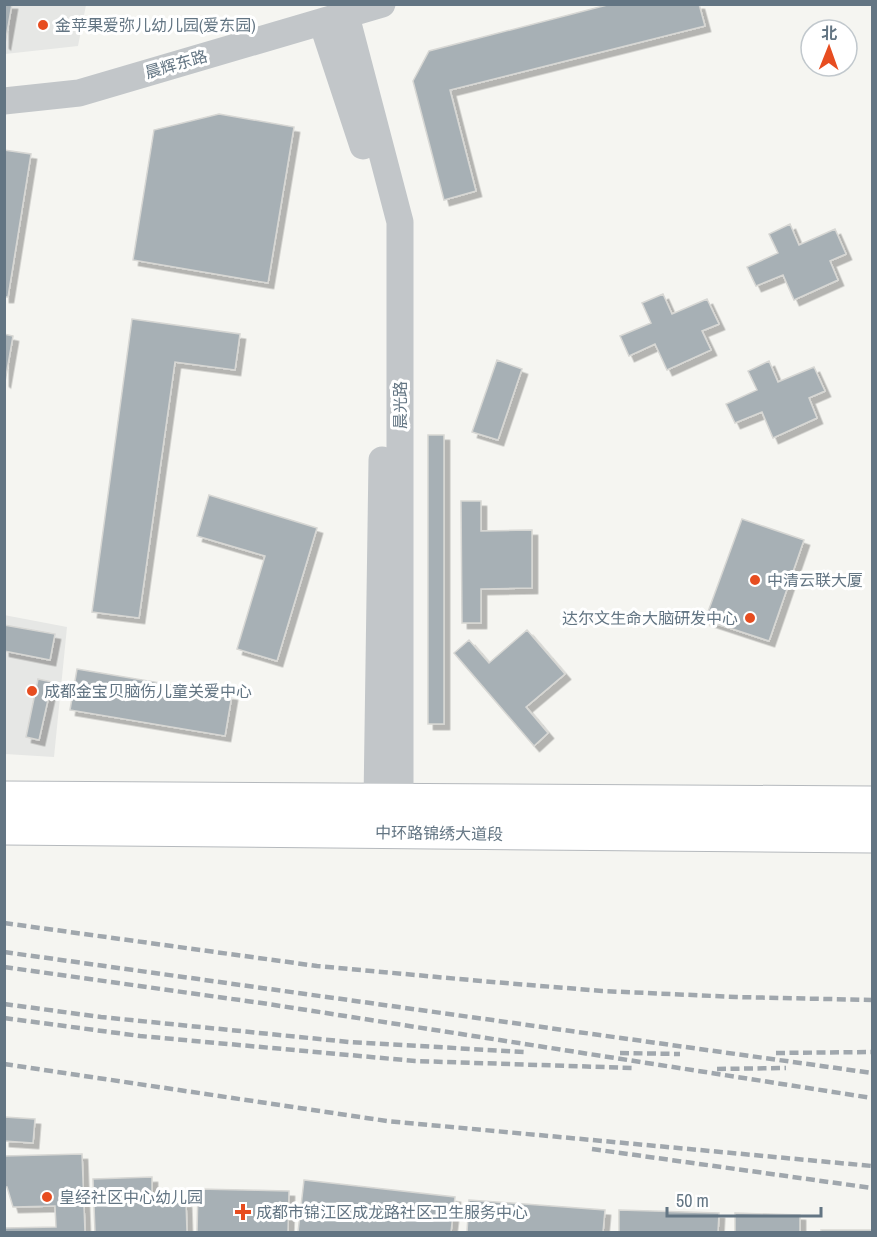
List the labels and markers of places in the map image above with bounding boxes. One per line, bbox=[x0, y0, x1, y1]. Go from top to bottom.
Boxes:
place label: 金苹果爱弥儿幼儿园(爱东园) bbox=[55, 14, 256, 36]
marker: 金苹果爱弥儿幼儿园(爱东园) bbox=[36, 18, 50, 32]
place label: 中清云联大厦 bbox=[767, 569, 863, 591]
marker: 中清云联大厦 bbox=[748, 573, 762, 587]
place label: 达尔文生命大脑研发中心 bbox=[562, 607, 738, 629]
marker: 达尔文生命大脑研发中心 bbox=[743, 611, 757, 625]
place label: 成都金宝贝脑伤儿童关爱中心 bbox=[44, 680, 252, 702]
marker: 成都金宝贝脑伤儿童关爱中心 bbox=[25, 684, 39, 698]
place label: 皇经社区中心幼儿园 bbox=[59, 1186, 203, 1208]
marker: 皇经社区中心幼儿园 bbox=[40, 1190, 54, 1204]
place label: 成都市锦江区成龙路社区卫生服务中心 bbox=[256, 1201, 528, 1223]
marker: 成都市锦江区成龙路社区卫生服务中心 bbox=[234, 1203, 252, 1221]

